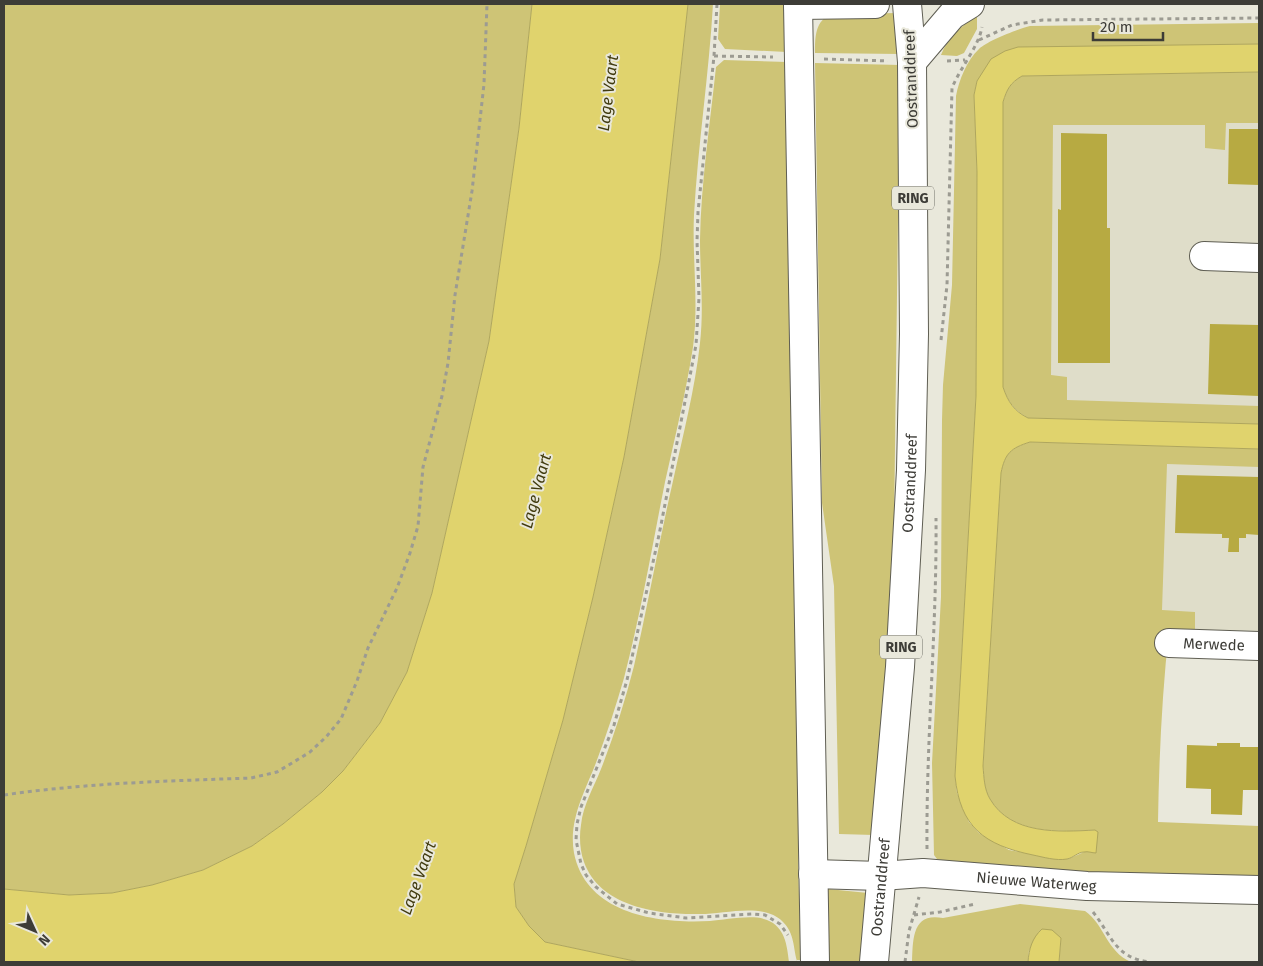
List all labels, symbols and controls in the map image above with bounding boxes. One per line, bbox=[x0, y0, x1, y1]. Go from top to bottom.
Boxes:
scale bar bbox=[1093, 10, 1163, 42]
text: 20 m bbox=[1100, 18, 1133, 36]
street label: Oostranddreef bbox=[900, 29, 922, 129]
water label: Lage Vaart bbox=[594, 53, 622, 132]
road number: RING bbox=[892, 187, 934, 210]
street label: Oostranddreef bbox=[899, 433, 921, 533]
water label: Lage Vaart bbox=[517, 451, 555, 530]
street label: Merwede bbox=[1183, 634, 1245, 655]
road number: RING bbox=[880, 636, 922, 659]
street label: Oostranddreef bbox=[867, 836, 894, 937]
water label: Lage Vaart bbox=[396, 838, 440, 917]
street label: Nieuwe Waterweg bbox=[976, 868, 1097, 895]
north arrow bbox=[10, 906, 60, 956]
text: N bbox=[35, 930, 53, 949]

